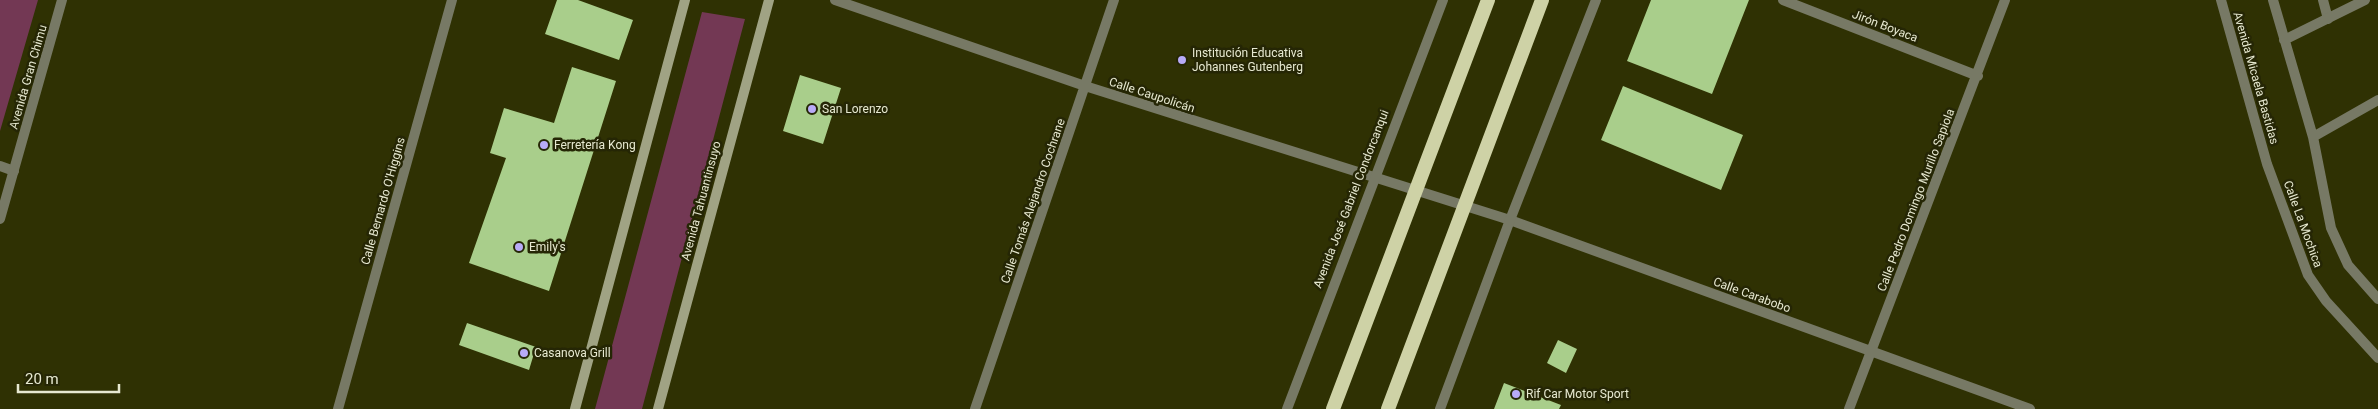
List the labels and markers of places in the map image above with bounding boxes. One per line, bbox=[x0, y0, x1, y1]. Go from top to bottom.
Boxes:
place label: Institución Educativa Johannes Gutenberg bbox=[1192, 46, 1303, 74]
marker: Institución Educativa Johannes Gutenberg bbox=[1176, 54, 1188, 66]
place label: San Lorenzo bbox=[822, 102, 888, 116]
marker: San Lorenzo bbox=[806, 103, 818, 115]
place label: Ferretería Kong bbox=[554, 138, 636, 152]
marker: Ferretería Kong bbox=[538, 139, 550, 151]
place label: Emily's bbox=[529, 240, 566, 254]
marker: Emily's bbox=[513, 241, 525, 253]
place label: Casanova Grill bbox=[534, 346, 611, 360]
marker: Casanova Grill bbox=[518, 347, 530, 359]
place label: Rif Car Motor Sport bbox=[1526, 387, 1629, 401]
marker: Rif Car Motor Sport bbox=[1510, 388, 1522, 400]

